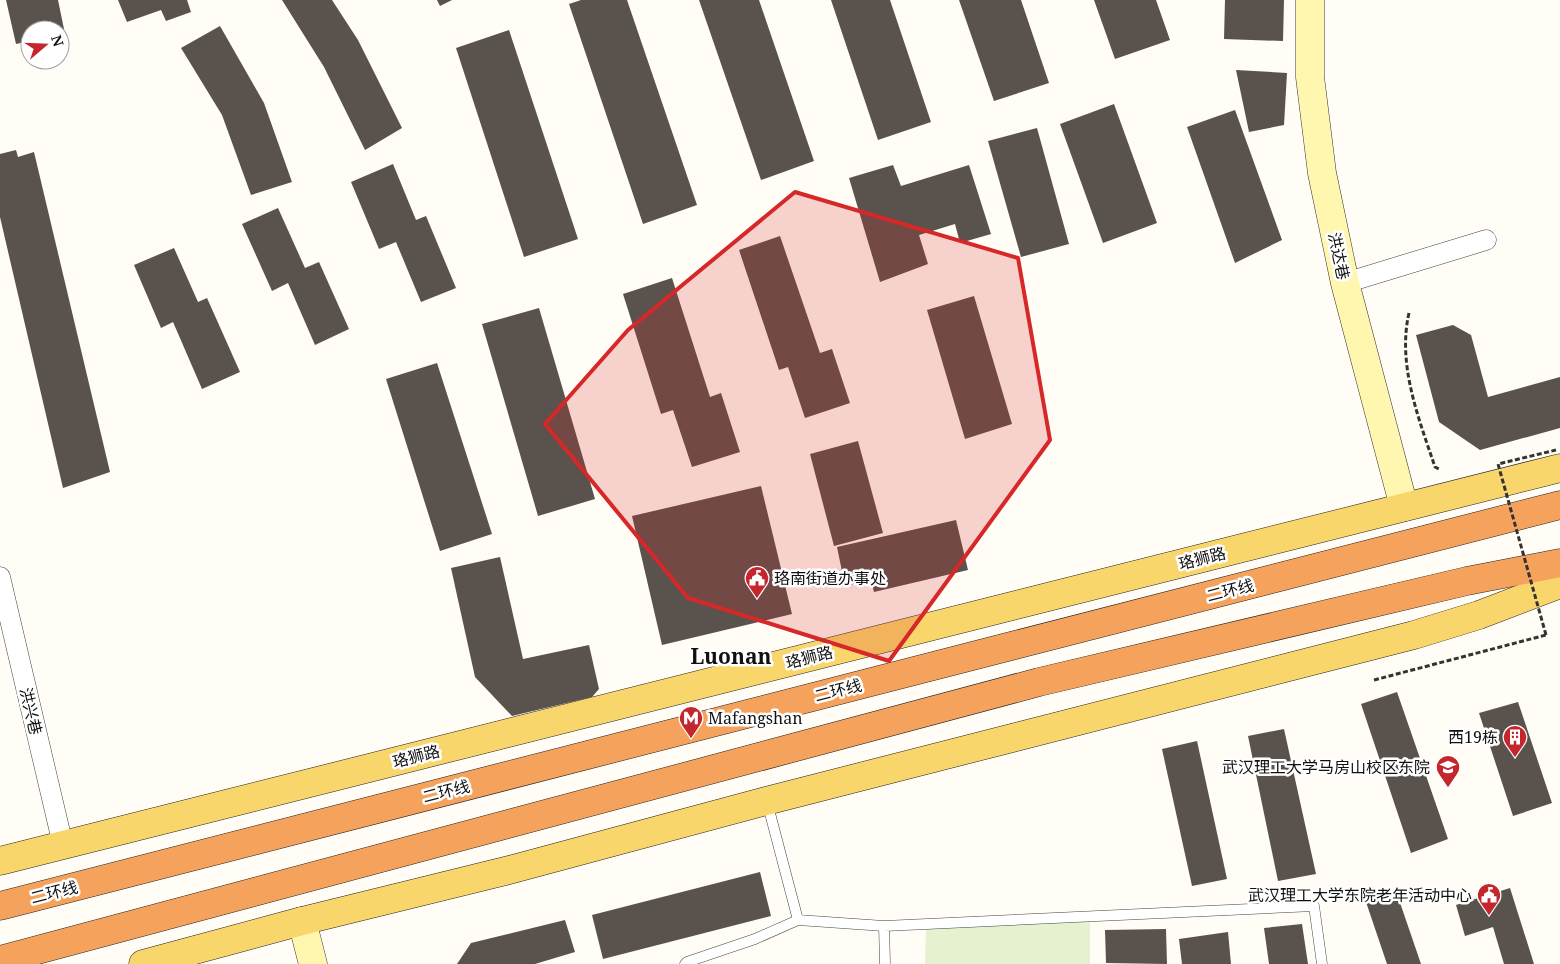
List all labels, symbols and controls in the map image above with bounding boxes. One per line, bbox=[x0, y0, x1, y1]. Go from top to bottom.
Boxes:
north arrow bbox=[20, 20, 70, 70]
text: N bbox=[47, 32, 69, 49]
street label: 洪达巷 bbox=[1323, 230, 1355, 282]
street label: 珞狮路 bbox=[1176, 542, 1228, 574]
public building icon: 珞南街道办事处 bbox=[744, 565, 770, 599]
place label: 珞南街道办事处 bbox=[774, 567, 886, 589]
street label: 二环线 bbox=[1204, 574, 1256, 606]
street label: 珞狮路 bbox=[783, 641, 835, 673]
district label: Luonan bbox=[690, 642, 772, 670]
street label: 二环线 bbox=[812, 674, 864, 706]
street label: 洪兴巷 bbox=[15, 685, 47, 737]
metro station icon: Mafangshan bbox=[678, 705, 704, 739]
place label: Mafangshan bbox=[708, 707, 803, 729]
building icon: 西19栋 bbox=[1502, 724, 1528, 758]
place label: 西19栋 bbox=[1448, 726, 1498, 748]
street label: 珞狮路 bbox=[390, 740, 442, 772]
school or university icon: 武汉理工大学马房山校区东院 bbox=[1435, 754, 1461, 788]
place label: 武汉理工大学马房山校区东院 bbox=[1222, 756, 1430, 778]
street label: 二环线 bbox=[420, 775, 472, 807]
street label: 二环线 bbox=[28, 876, 80, 908]
public building icon: 武汉理工大学东院老年活动中心 bbox=[1476, 882, 1502, 916]
place label: 武汉理工大学东院老年活动中心 bbox=[1248, 884, 1472, 906]

